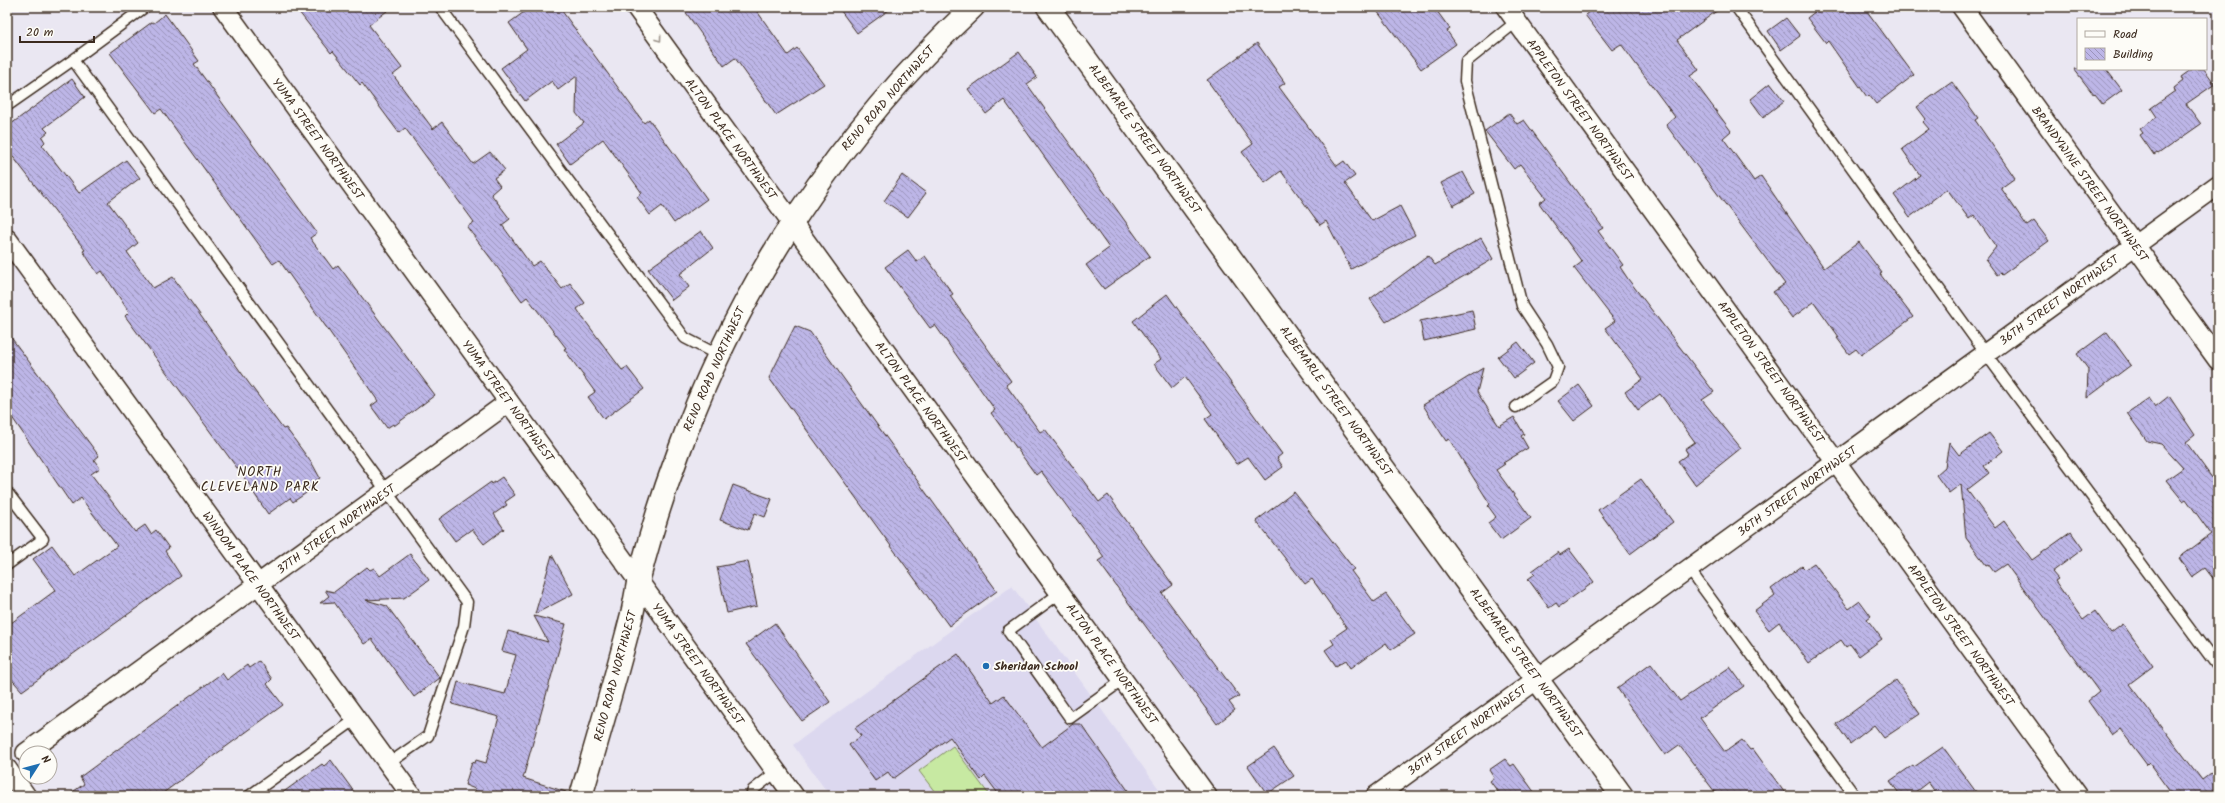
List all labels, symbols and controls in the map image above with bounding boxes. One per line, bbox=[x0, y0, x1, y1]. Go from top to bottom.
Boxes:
scale bar bbox=[20, 18, 94, 44]
legend bbox=[2077, 18, 2207, 70]
text: 20 m bbox=[26, 23, 54, 42]
text: Road bbox=[2113, 25, 2138, 44]
one-way arrow bbox=[654, 34, 661, 41]
street label: APPLETON STREET NORTHWEST bbox=[1521, 35, 1639, 187]
street label: RENO ROAD NORTHWEST bbox=[837, 40, 941, 155]
text: Building bbox=[2113, 45, 2153, 64]
street label: ALBEMARLE STREET NORTHWEST bbox=[1083, 60, 1207, 220]
street label: YUMA STREET NORTHWEST bbox=[267, 74, 369, 206]
street label: ALTON PLACE NORTHWEST bbox=[680, 75, 782, 205]
street label: BRANDYWINE STREET NORTHWEST bbox=[2026, 102, 2154, 268]
street label: 36TH STREET NORTHWEST bbox=[1995, 249, 2124, 350]
street label: APPLETON STREET NORTHWEST bbox=[1712, 297, 1830, 449]
street label: RENO ROAD NORTHWEST bbox=[678, 302, 751, 435]
street label: ALBEMARLE STREET NORTHWEST bbox=[1274, 322, 1398, 482]
street label: YUMA STREET NORTHWEST bbox=[457, 336, 559, 468]
street label: ALTON PLACE NORTHWEST bbox=[870, 338, 972, 468]
street label: 36TH STREET NORTHWEST bbox=[1733, 440, 1862, 541]
district label: NORTH CLEVELAND PARK bbox=[201, 462, 319, 498]
street label: 37TH STREET NORTHWEST bbox=[273, 479, 401, 579]
street label: WINDOM PLACE NORTHWEST bbox=[197, 508, 305, 646]
street label: APPLETON STREET NORTHWEST bbox=[1902, 560, 2020, 712]
street label: ALBEMARLE STREET NORTHWEST bbox=[1464, 584, 1588, 744]
street label: YUMA STREET NORTHWEST bbox=[647, 599, 749, 731]
street label: ALTON PLACE NORTHWEST bbox=[1061, 600, 1163, 730]
street label: RENO ROAD NORTHWEST bbox=[589, 607, 642, 744]
place label: Sheridan School bbox=[994, 657, 1079, 676]
marker: Sheridan School bbox=[981, 661, 991, 671]
street label: 36TH STREET NORTHWEST bbox=[1403, 679, 1532, 780]
north arrow bbox=[18, 745, 58, 785]
text: N bbox=[36, 752, 55, 768]

